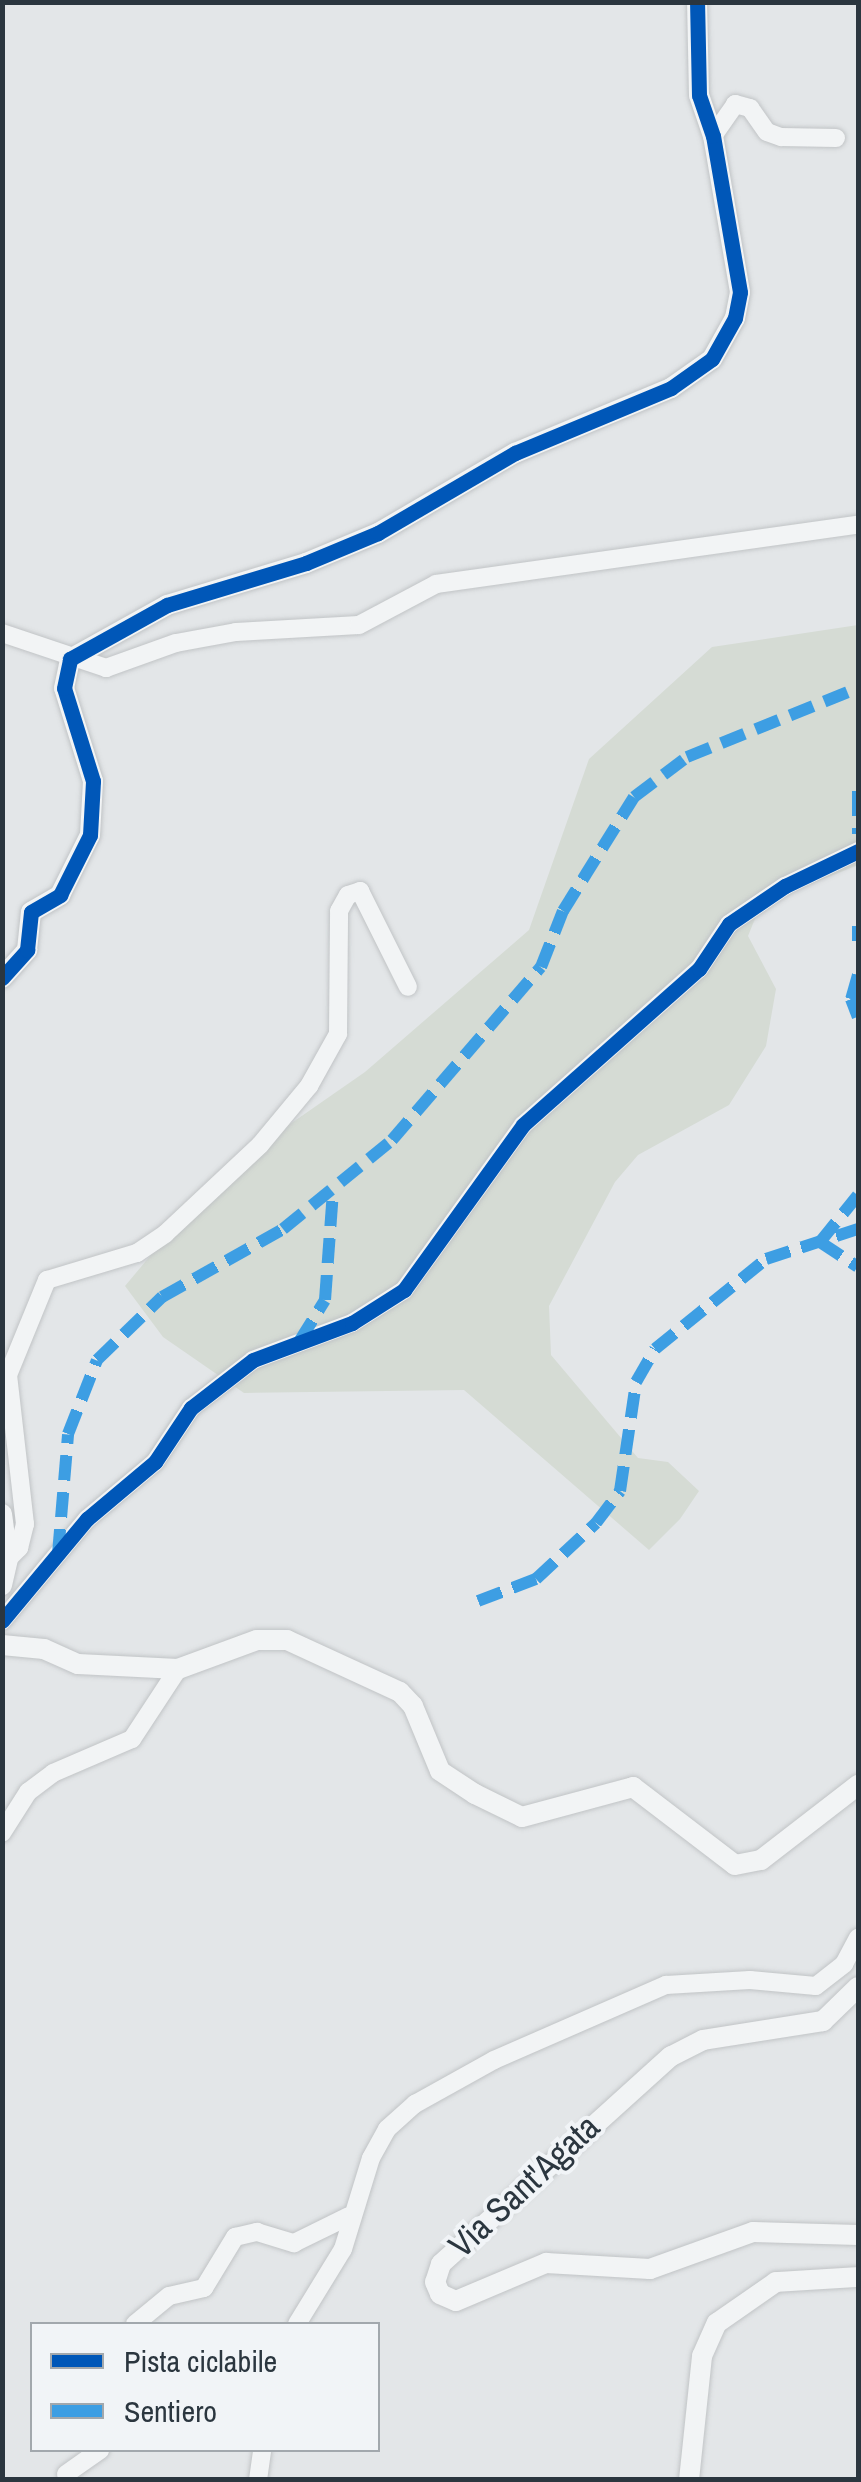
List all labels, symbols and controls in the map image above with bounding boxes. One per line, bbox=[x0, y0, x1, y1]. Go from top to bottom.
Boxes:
street label: Via Sant'Agata bbox=[440, 2106, 608, 2266]
legend bbox=[30, 2322, 380, 2452]
text: Pista ciclabile bbox=[124, 2341, 277, 2381]
text: Sentiero bbox=[124, 2391, 217, 2431]

